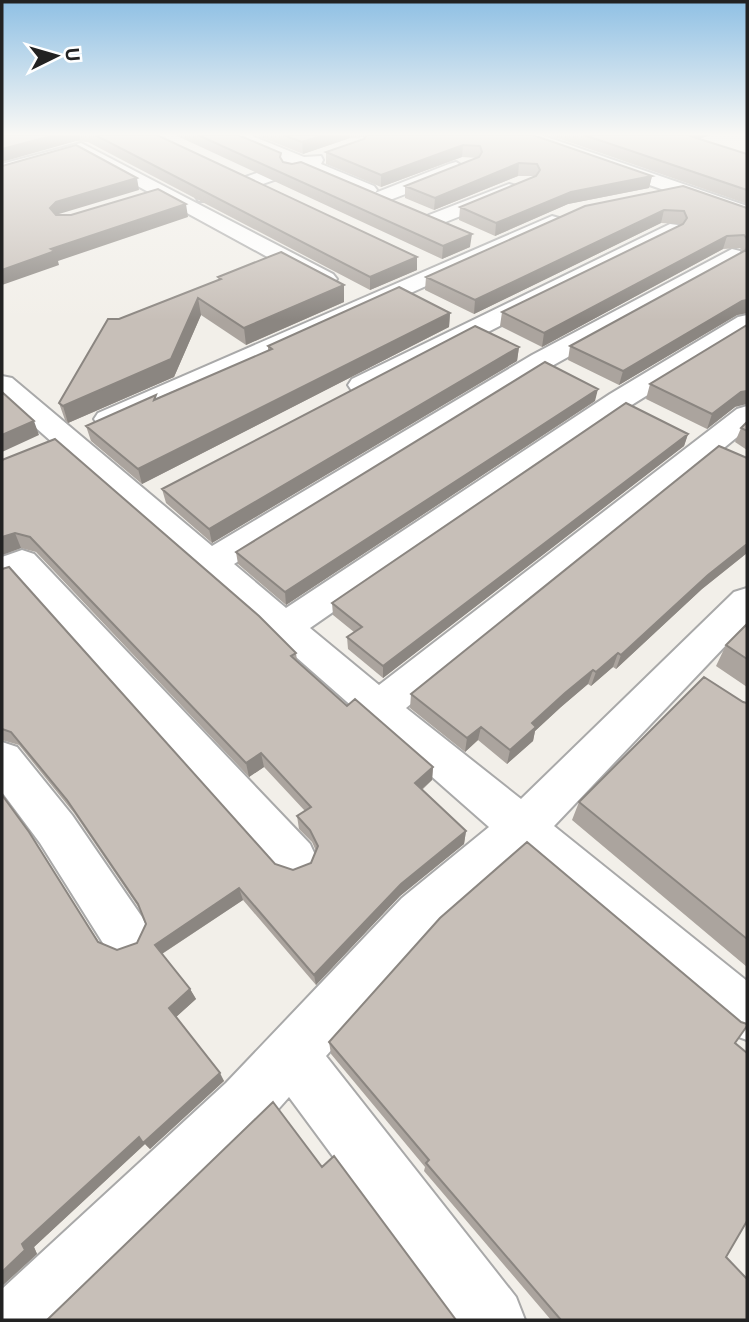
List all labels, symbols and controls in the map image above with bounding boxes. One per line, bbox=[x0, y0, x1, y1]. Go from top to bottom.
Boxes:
north arrow bbox=[21, 21, 91, 91]
text: U bbox=[59, 46, 87, 63]

